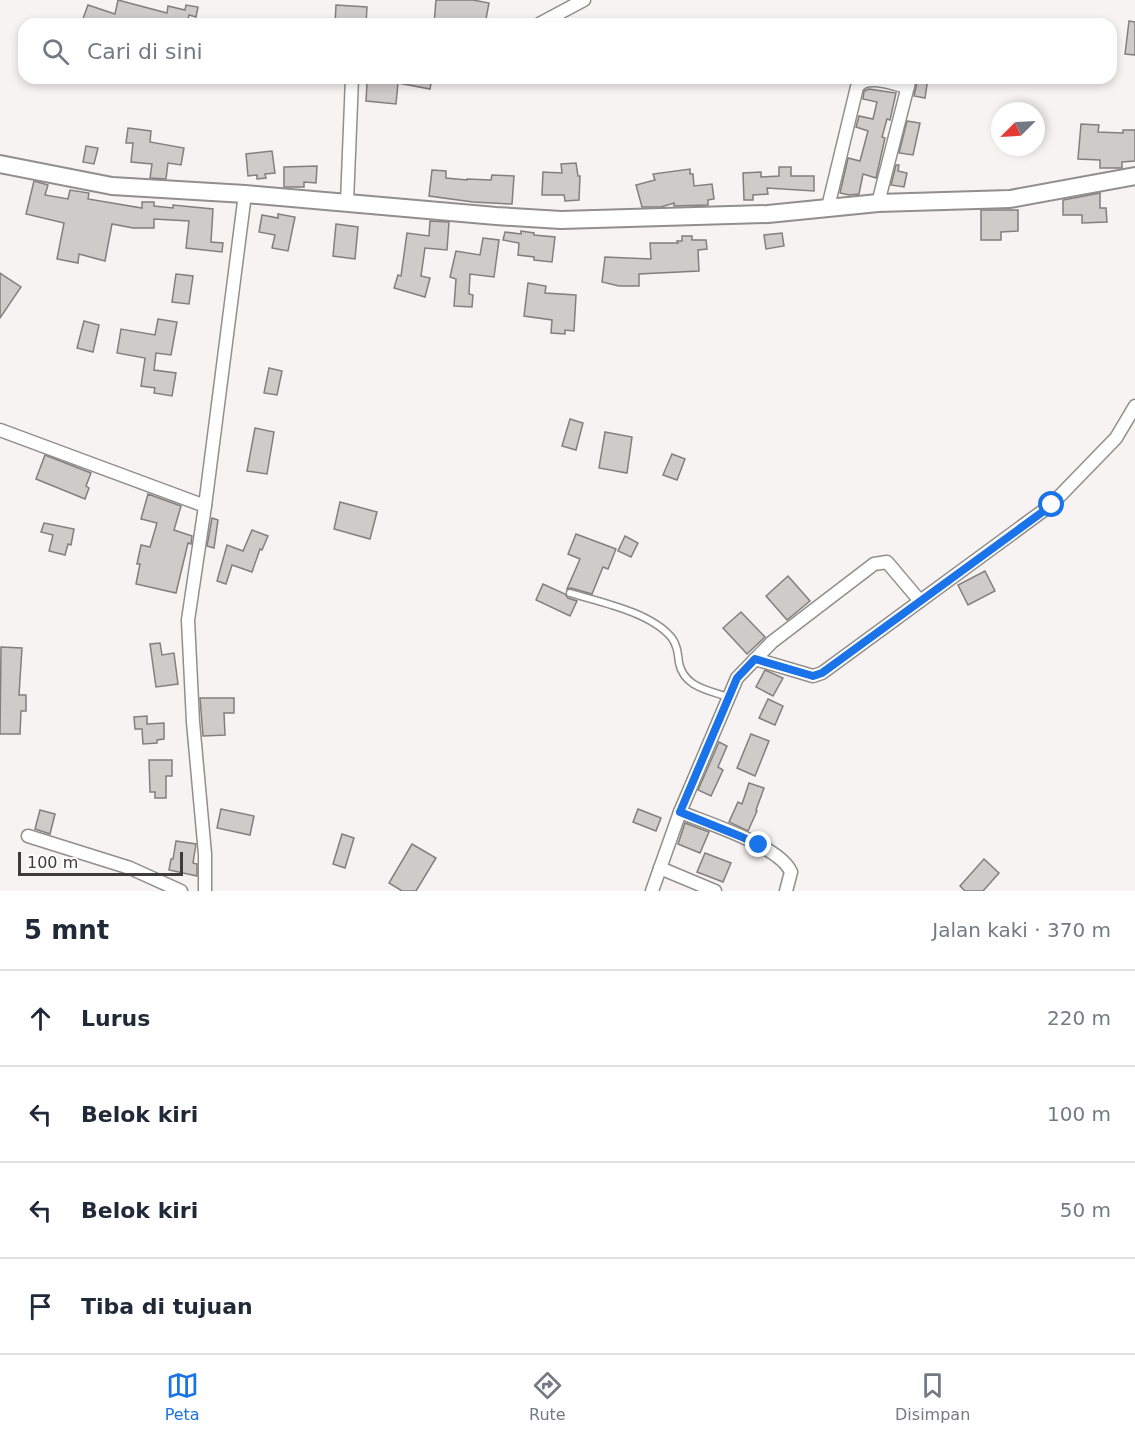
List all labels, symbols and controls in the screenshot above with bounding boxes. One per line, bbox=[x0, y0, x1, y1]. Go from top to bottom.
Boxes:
search box bbox=[18, 18, 1117, 84]
icon: search bbox=[39, 35, 72, 68]
text: Cari di sini bbox=[87, 39, 203, 64]
north arrow bbox=[991, 102, 1045, 156]
route start bbox=[1038, 491, 1064, 517]
route end bbox=[745, 831, 771, 857]
scale bar bbox=[18, 849, 183, 876]
text: 100 m bbox=[27, 853, 78, 872]
text: 5 mnt bbox=[24, 915, 109, 945]
text: Jalan kaki · 370 m bbox=[932, 918, 1111, 942]
icon: ahead bbox=[24, 1002, 57, 1035]
text: Lurus bbox=[81, 1006, 150, 1031]
text: 220 m bbox=[1047, 1006, 1111, 1030]
icon: left bbox=[24, 1098, 57, 1131]
text: Belok kiri bbox=[81, 1102, 198, 1127]
text: 100 m bbox=[1047, 1102, 1111, 1126]
icon: left bbox=[24, 1194, 57, 1227]
text: Belok kiri bbox=[81, 1198, 198, 1223]
text: 50 m bbox=[1060, 1198, 1111, 1222]
icon: arrive bbox=[24, 1290, 57, 1323]
text: Tiba di tujuan bbox=[81, 1294, 253, 1319]
tab: Peta bbox=[165, 1369, 200, 1424]
tab: Rute bbox=[529, 1369, 566, 1424]
tab: Disimpan bbox=[895, 1369, 970, 1424]

